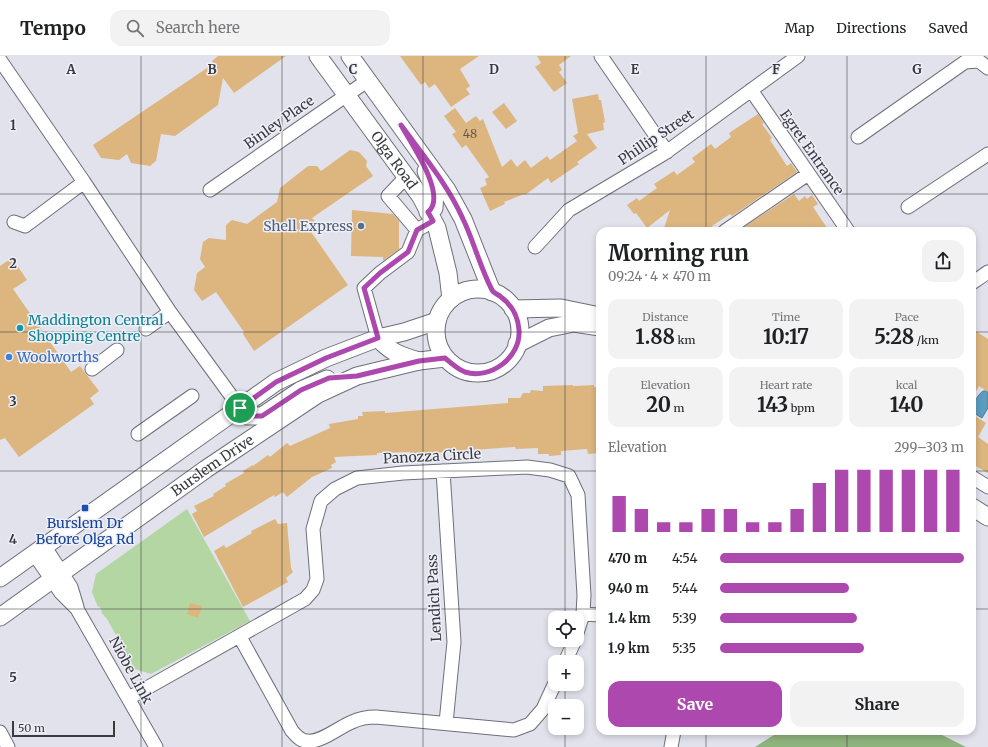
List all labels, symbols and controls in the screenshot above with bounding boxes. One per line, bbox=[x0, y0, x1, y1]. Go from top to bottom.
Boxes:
search box bbox=[110, 10, 390, 46]
text: Tempo bbox=[20, 16, 86, 40]
icon: search bbox=[124, 17, 146, 39]
text: Search here bbox=[156, 18, 240, 37]
text: Map bbox=[784, 19, 814, 37]
text: Directions bbox=[836, 19, 906, 37]
text: Saved bbox=[928, 19, 968, 37]
text: A bbox=[65, 61, 76, 78]
text: B bbox=[207, 61, 217, 78]
text: C bbox=[349, 61, 358, 78]
text: D bbox=[489, 61, 499, 78]
text: E bbox=[631, 61, 640, 78]
text: F bbox=[772, 61, 780, 78]
text: G bbox=[912, 61, 922, 78]
street label: Binley Place bbox=[241, 91, 317, 153]
street label: Phillip Street bbox=[615, 105, 698, 169]
street label: Egret Entrance bbox=[776, 106, 848, 198]
text: 1 bbox=[10, 117, 16, 134]
house number: 48 bbox=[463, 126, 477, 141]
street label: Olga Road bbox=[367, 128, 422, 193]
place label: Shell Express bbox=[263, 217, 353, 235]
marker: Shell Express bbox=[356, 221, 366, 231]
text: Morning run bbox=[608, 239, 749, 267]
button: share bbox=[922, 240, 964, 282]
text: 2 bbox=[9, 255, 17, 272]
text: 09:24 · 4 × 470 m bbox=[608, 268, 711, 285]
text: Distance bbox=[642, 310, 688, 324]
text: Time bbox=[772, 310, 800, 324]
text: Pace bbox=[895, 310, 919, 324]
place label: Maddington Central Shopping Centre bbox=[28, 311, 164, 345]
marker: Maddington Central Shopping Centre bbox=[15, 323, 25, 333]
text: 1.88 bbox=[635, 324, 675, 349]
text: 10:17 bbox=[763, 324, 809, 349]
text: 5:28 bbox=[874, 324, 914, 349]
text: km bbox=[675, 333, 696, 347]
text: /km bbox=[914, 333, 939, 347]
place label: Woolworths bbox=[16, 348, 99, 366]
marker: Woolworths bbox=[4, 352, 14, 362]
text: Elevation bbox=[640, 378, 690, 392]
text: Heart rate bbox=[760, 378, 812, 392]
text: kcal bbox=[896, 378, 917, 392]
pin bbox=[223, 391, 257, 425]
text: 20 bbox=[646, 392, 671, 417]
text: 143 bbox=[757, 392, 788, 417]
text: 140 bbox=[890, 392, 924, 417]
text: 3 bbox=[9, 393, 17, 410]
icon: arrive bbox=[229, 397, 251, 419]
text: m bbox=[671, 401, 684, 415]
text: bpm bbox=[788, 401, 815, 415]
street label: Burslem Drive bbox=[168, 431, 257, 500]
text: Elevation bbox=[608, 439, 667, 456]
text: 299–303 m bbox=[894, 439, 964, 456]
street label: Panozza Circle bbox=[383, 444, 481, 468]
marker: Burslem Dr Before Olga Rd bbox=[80, 503, 90, 513]
place label: Burslem Dr Before Olga Rd bbox=[36, 514, 135, 548]
text: 4 bbox=[9, 531, 18, 548]
text: 470 m bbox=[608, 550, 647, 567]
text: 4:54 bbox=[672, 550, 698, 567]
street label: Lendich Pass bbox=[423, 554, 445, 642]
text: 940 m bbox=[608, 580, 649, 597]
text: 5:44 bbox=[672, 580, 697, 597]
text: 1.4 km bbox=[608, 610, 651, 627]
text: 5:39 bbox=[672, 610, 697, 627]
map controls bbox=[548, 611, 584, 735]
button: locate bbox=[548, 611, 584, 647]
street label: Niobe Link bbox=[105, 633, 157, 707]
text: 1.9 km bbox=[608, 640, 650, 657]
text: 5:35 bbox=[672, 640, 696, 657]
button: + bbox=[548, 655, 584, 691]
text: 5 bbox=[9, 669, 17, 686]
button: Save bbox=[608, 681, 782, 727]
button: Share bbox=[790, 681, 964, 727]
button: − bbox=[548, 699, 584, 735]
scale bar bbox=[12, 719, 115, 738]
text: 50 m bbox=[18, 721, 45, 735]

